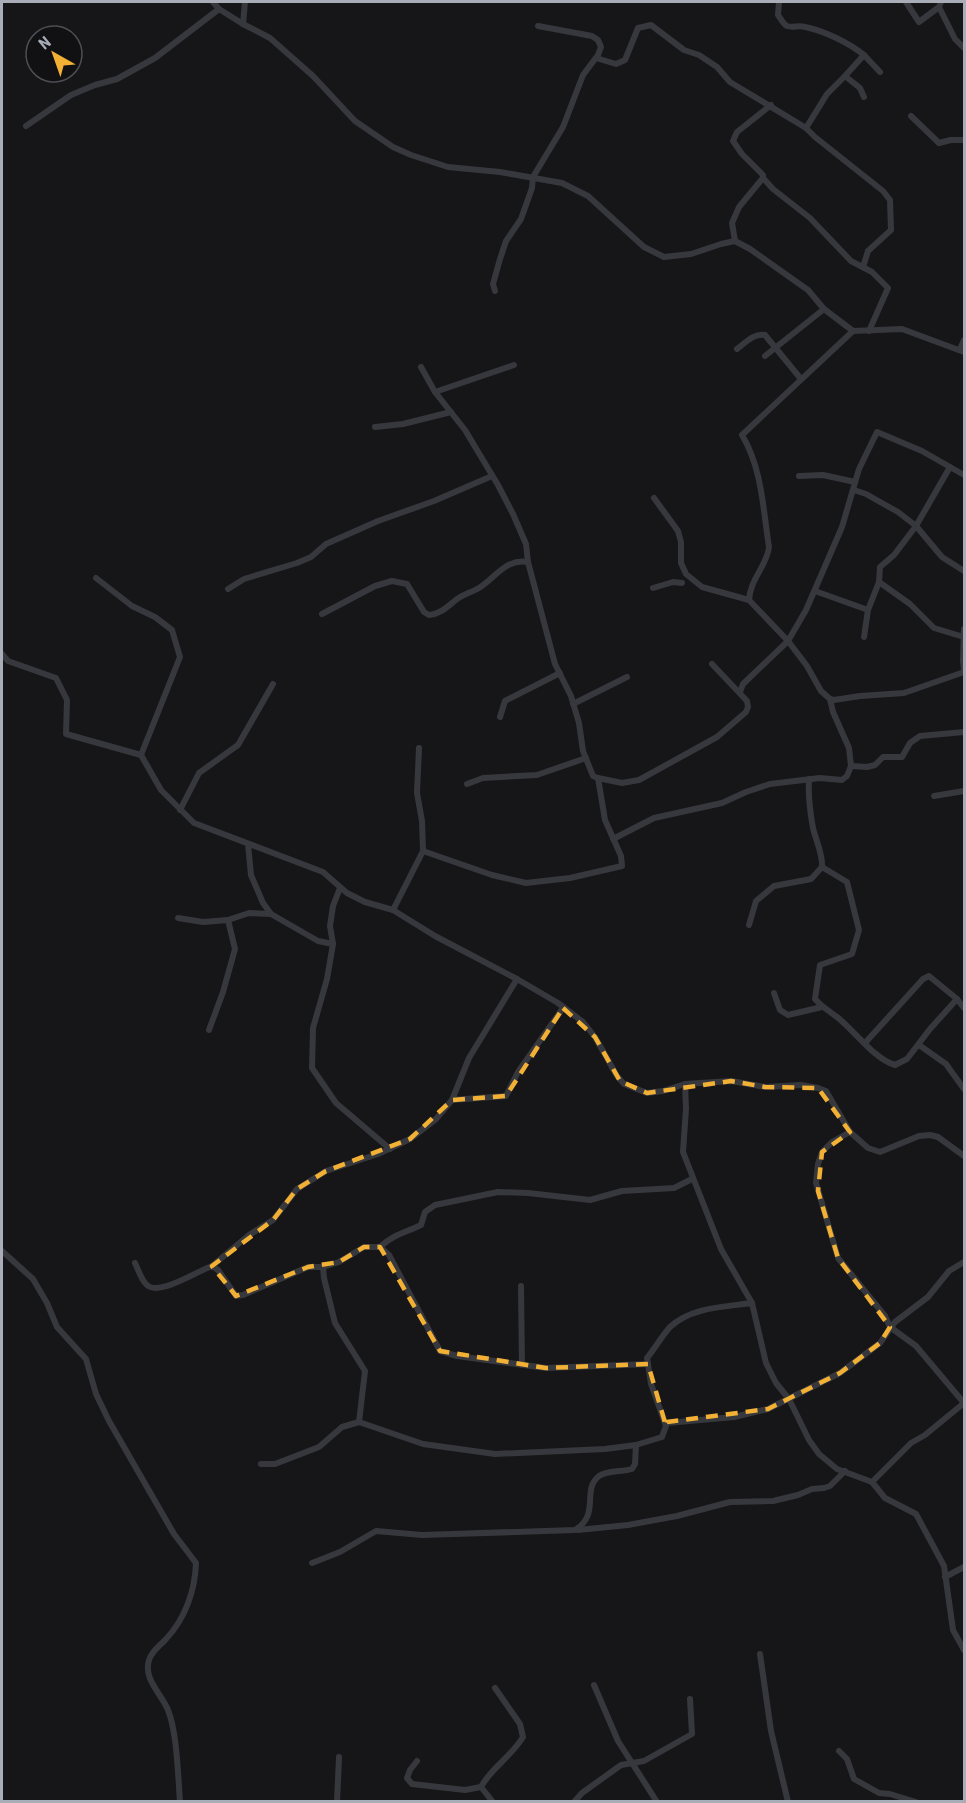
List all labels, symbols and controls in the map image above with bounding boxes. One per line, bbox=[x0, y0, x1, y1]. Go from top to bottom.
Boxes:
north arrow bbox=[24, 24, 84, 84]
text: N bbox=[35, 32, 55, 53]

